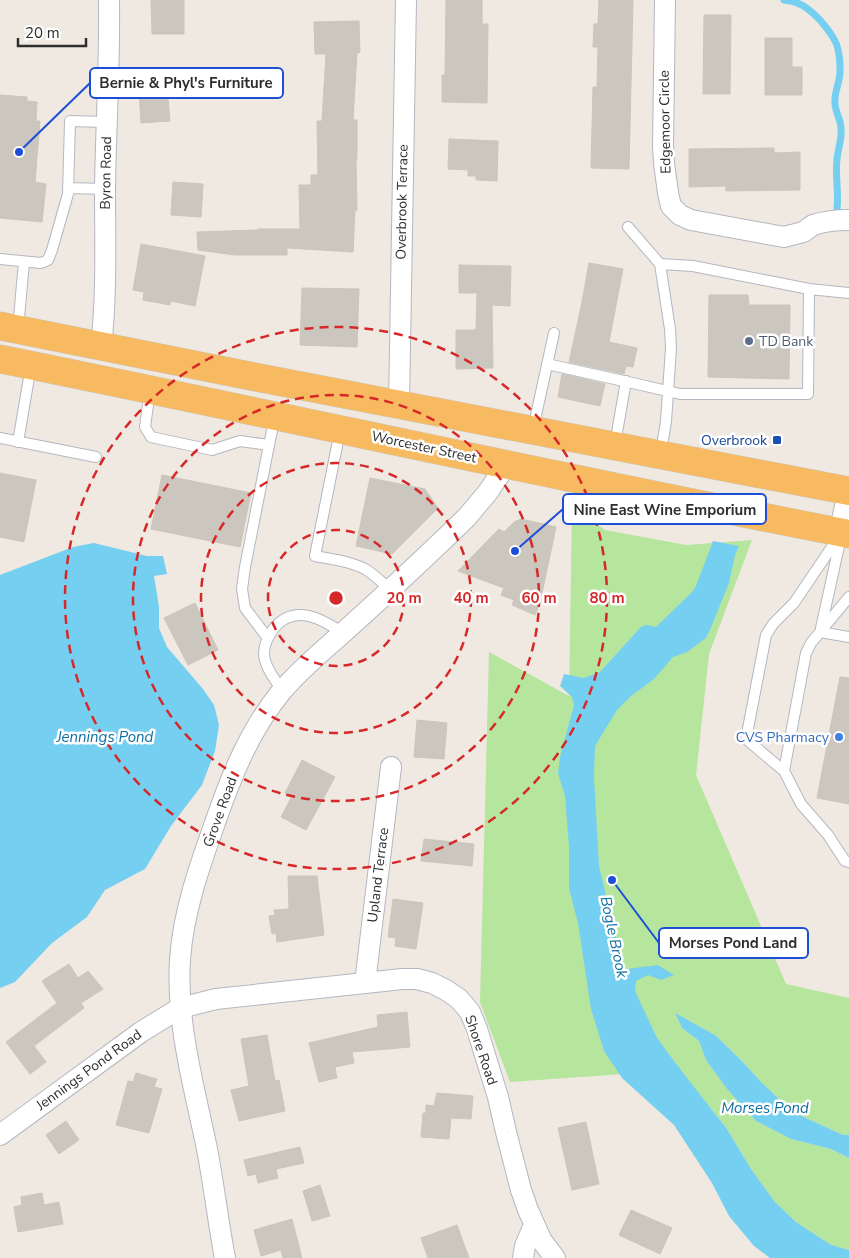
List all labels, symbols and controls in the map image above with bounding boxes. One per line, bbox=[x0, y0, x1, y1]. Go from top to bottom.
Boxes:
scale bar bbox=[18, 15, 85, 47]
text: 20 m bbox=[25, 23, 60, 43]
callout: Bernie & Phyl's Furniture bbox=[90, 68, 283, 98]
street label: Edgemoor Circle bbox=[655, 70, 675, 174]
text: Bernie & Phyl's Furniture bbox=[99, 73, 273, 93]
street label: Byron Road bbox=[96, 136, 116, 210]
street label: Overbrook Terrace bbox=[391, 144, 413, 260]
place label: TD Bank bbox=[759, 332, 814, 351]
marker: TD Bank bbox=[743, 335, 755, 347]
street label: Worcester Street bbox=[370, 427, 478, 467]
place label: Overbrook bbox=[701, 431, 768, 450]
marker: Overbrook bbox=[771, 434, 783, 446]
callout: Nine East Wine Emporium bbox=[563, 494, 766, 524]
text: Nine East Wine Emporium bbox=[574, 500, 756, 520]
text: 20 m bbox=[386, 588, 422, 608]
text: 40 m bbox=[453, 588, 489, 608]
text: 60 m bbox=[521, 588, 557, 608]
text: 80 m bbox=[589, 588, 625, 608]
centre of rings bbox=[327, 589, 345, 607]
water label: Jennings Pond bbox=[56, 727, 154, 747]
place label: CVS Pharmacy bbox=[736, 728, 830, 747]
marker: CVS Pharmacy bbox=[833, 731, 845, 743]
street label: Grove Road bbox=[199, 774, 241, 850]
street label: Upland Terrace bbox=[363, 826, 393, 924]
water label: Bogle Brook bbox=[596, 894, 633, 980]
callout: Morses Pond Land bbox=[659, 928, 808, 958]
text: Morses Pond Land bbox=[669, 933, 797, 953]
street label: Shore Road bbox=[460, 1012, 502, 1088]
street label: Jennings Pond Road bbox=[32, 1025, 146, 1115]
water label: Morses Pond bbox=[721, 1098, 809, 1118]

